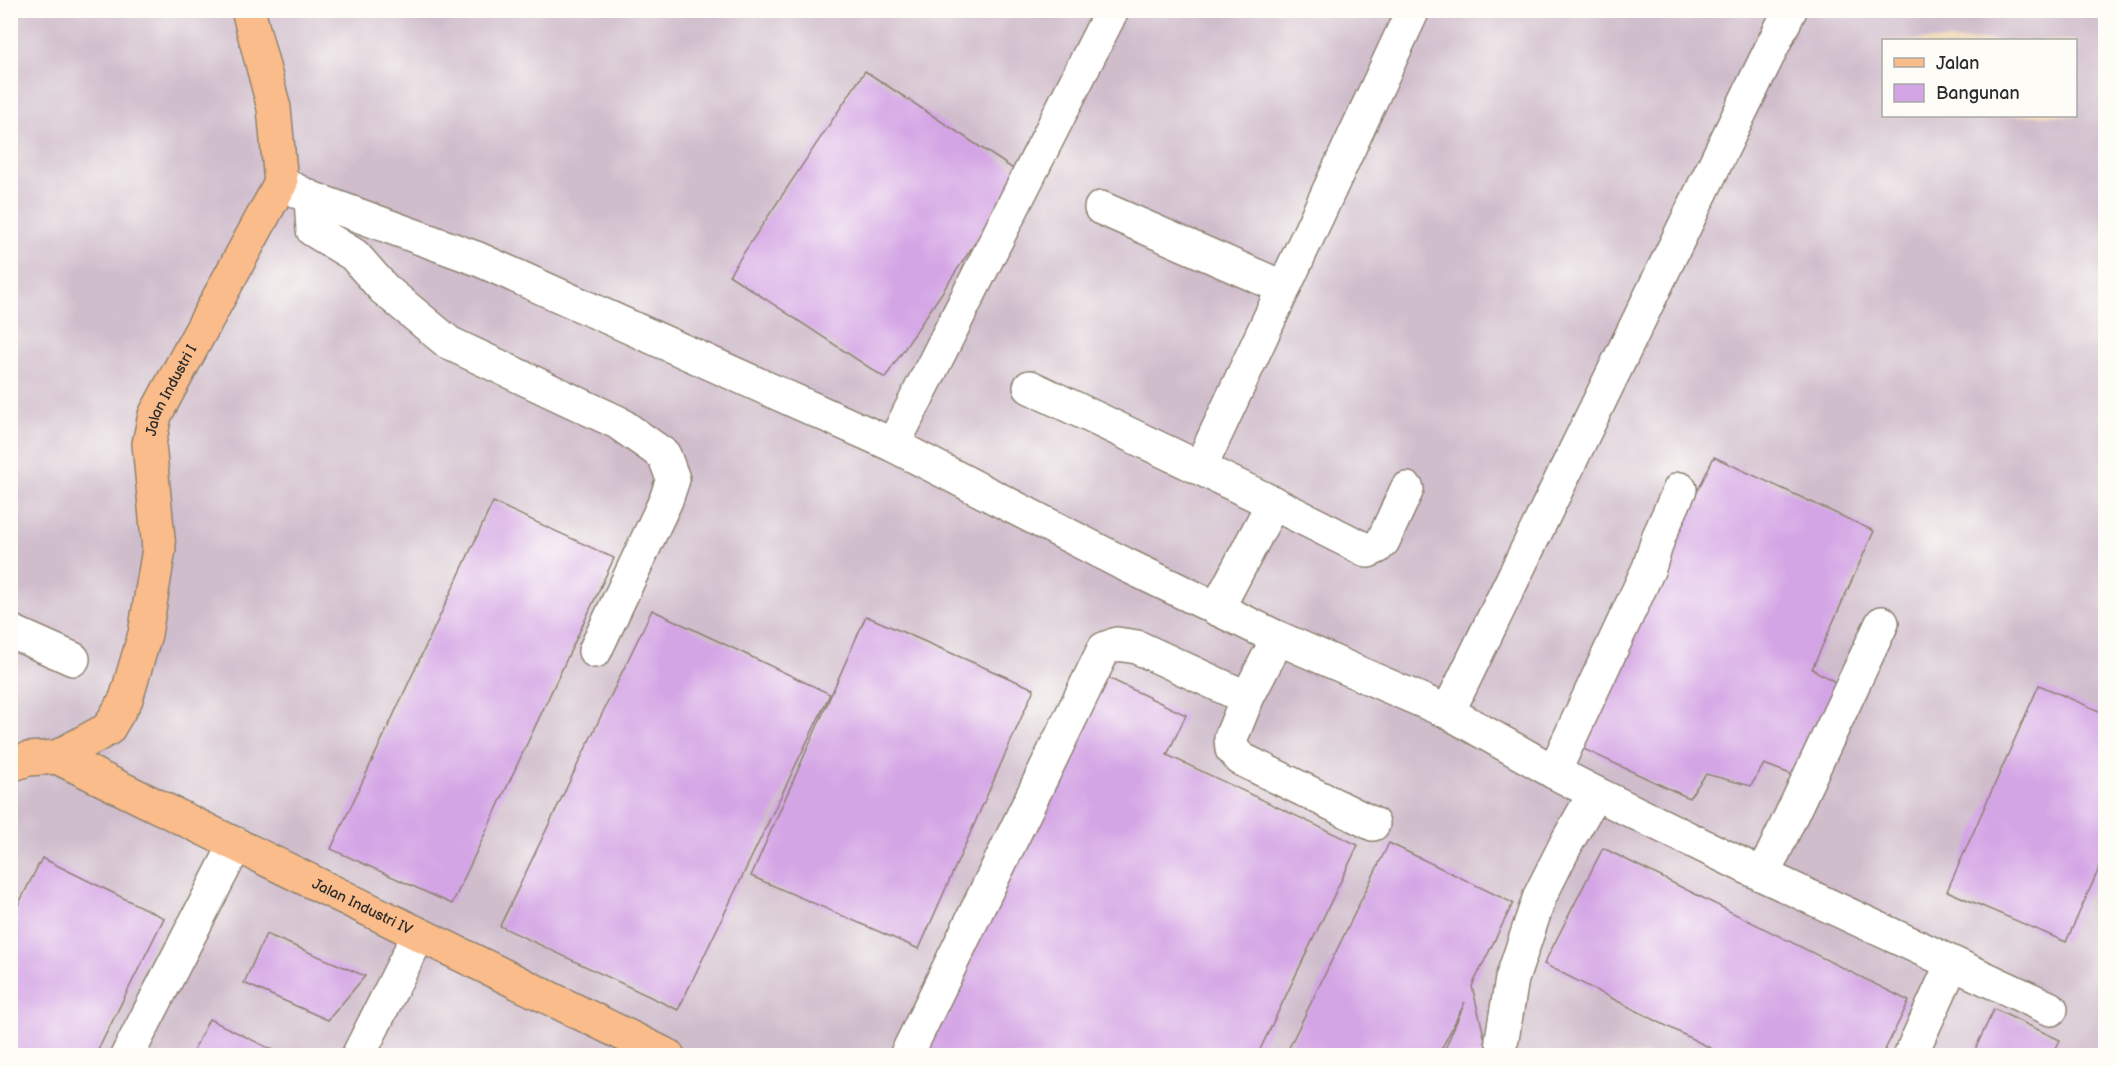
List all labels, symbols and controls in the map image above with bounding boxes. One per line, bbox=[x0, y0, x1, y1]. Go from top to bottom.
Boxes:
legend bbox=[1882, 39, 2077, 117]
text: Jalan bbox=[1936, 53, 1979, 74]
text: Bangunan bbox=[1936, 83, 2020, 104]
street label: Jalan Industri I bbox=[141, 341, 201, 438]
street label: Jalan Industri IV bbox=[309, 874, 416, 939]

